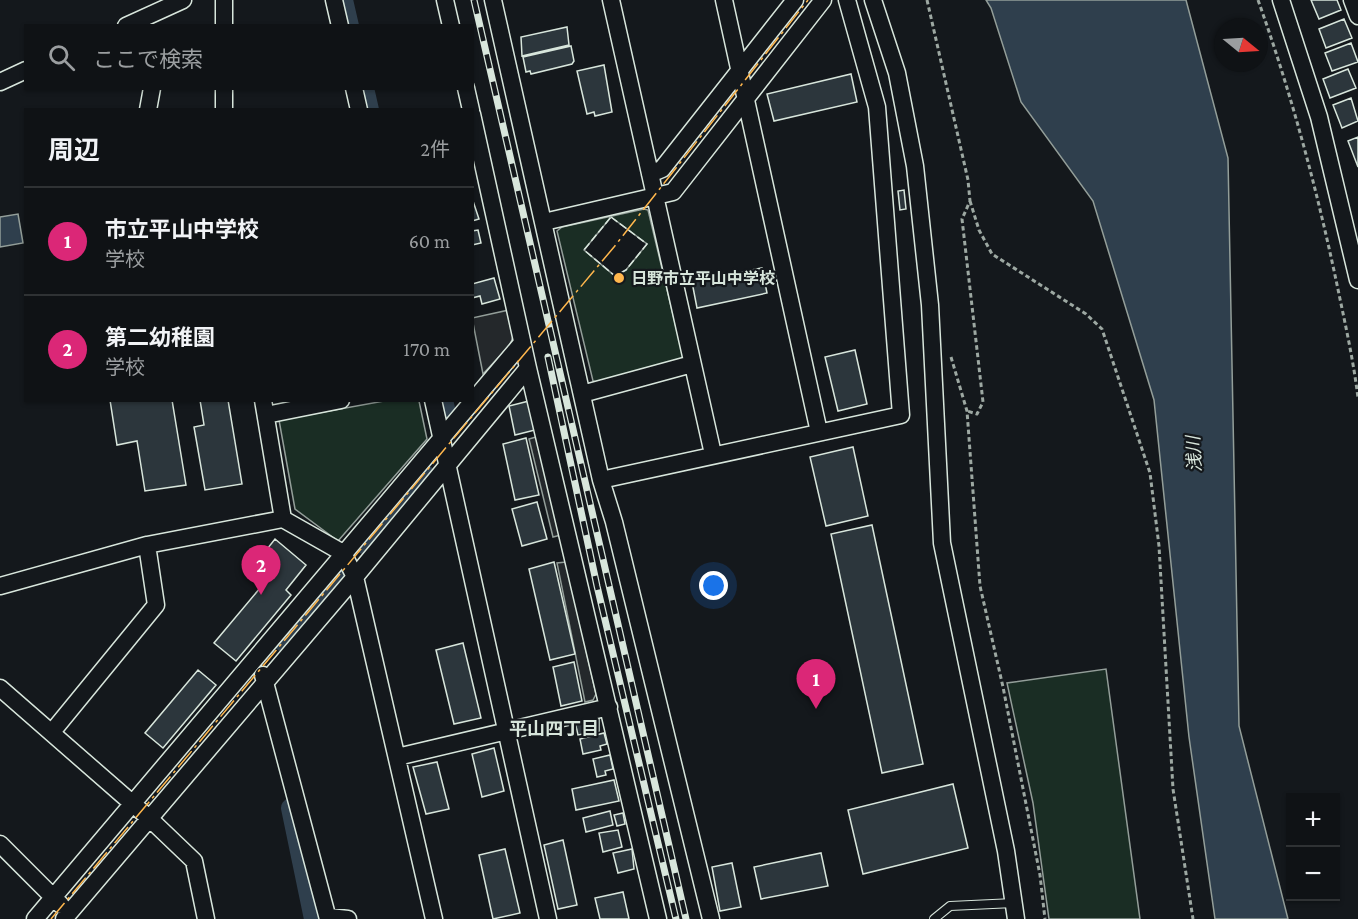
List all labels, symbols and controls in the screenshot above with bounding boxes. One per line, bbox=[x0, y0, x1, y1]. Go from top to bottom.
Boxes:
north arrow bbox=[1214, 18, 1268, 72]
search box bbox=[24, 24, 474, 90]
icon: search bbox=[45, 41, 78, 74]
text: ここで検索 bbox=[93, 47, 203, 72]
text: 周辺 bbox=[48, 136, 100, 165]
text: 2件 bbox=[420, 138, 450, 160]
text: 市立平山中学校 bbox=[105, 217, 259, 242]
text: 1 bbox=[64, 230, 71, 252]
text: 60 m bbox=[409, 230, 450, 252]
text: 学校 bbox=[105, 248, 145, 270]
place label: 日野市立平山中学校 bbox=[631, 270, 775, 287]
marker: 日野市立平山中学校 bbox=[612, 271, 626, 285]
text: 第二幼稚園 bbox=[105, 325, 215, 350]
text: 2 bbox=[62, 338, 73, 360]
text: 170 m bbox=[403, 338, 450, 360]
text: 学校 bbox=[105, 356, 145, 378]
water label: 浅川 bbox=[1183, 434, 1205, 472]
pin: 2 bbox=[242, 546, 280, 595]
your location bbox=[699, 571, 728, 600]
pin: 1 bbox=[796, 660, 836, 709]
district label: 平山四丁目 bbox=[509, 719, 599, 739]
map controls bbox=[1286, 793, 1340, 901]
button: + bbox=[1286, 793, 1340, 847]
button: − bbox=[1286, 847, 1340, 901]

